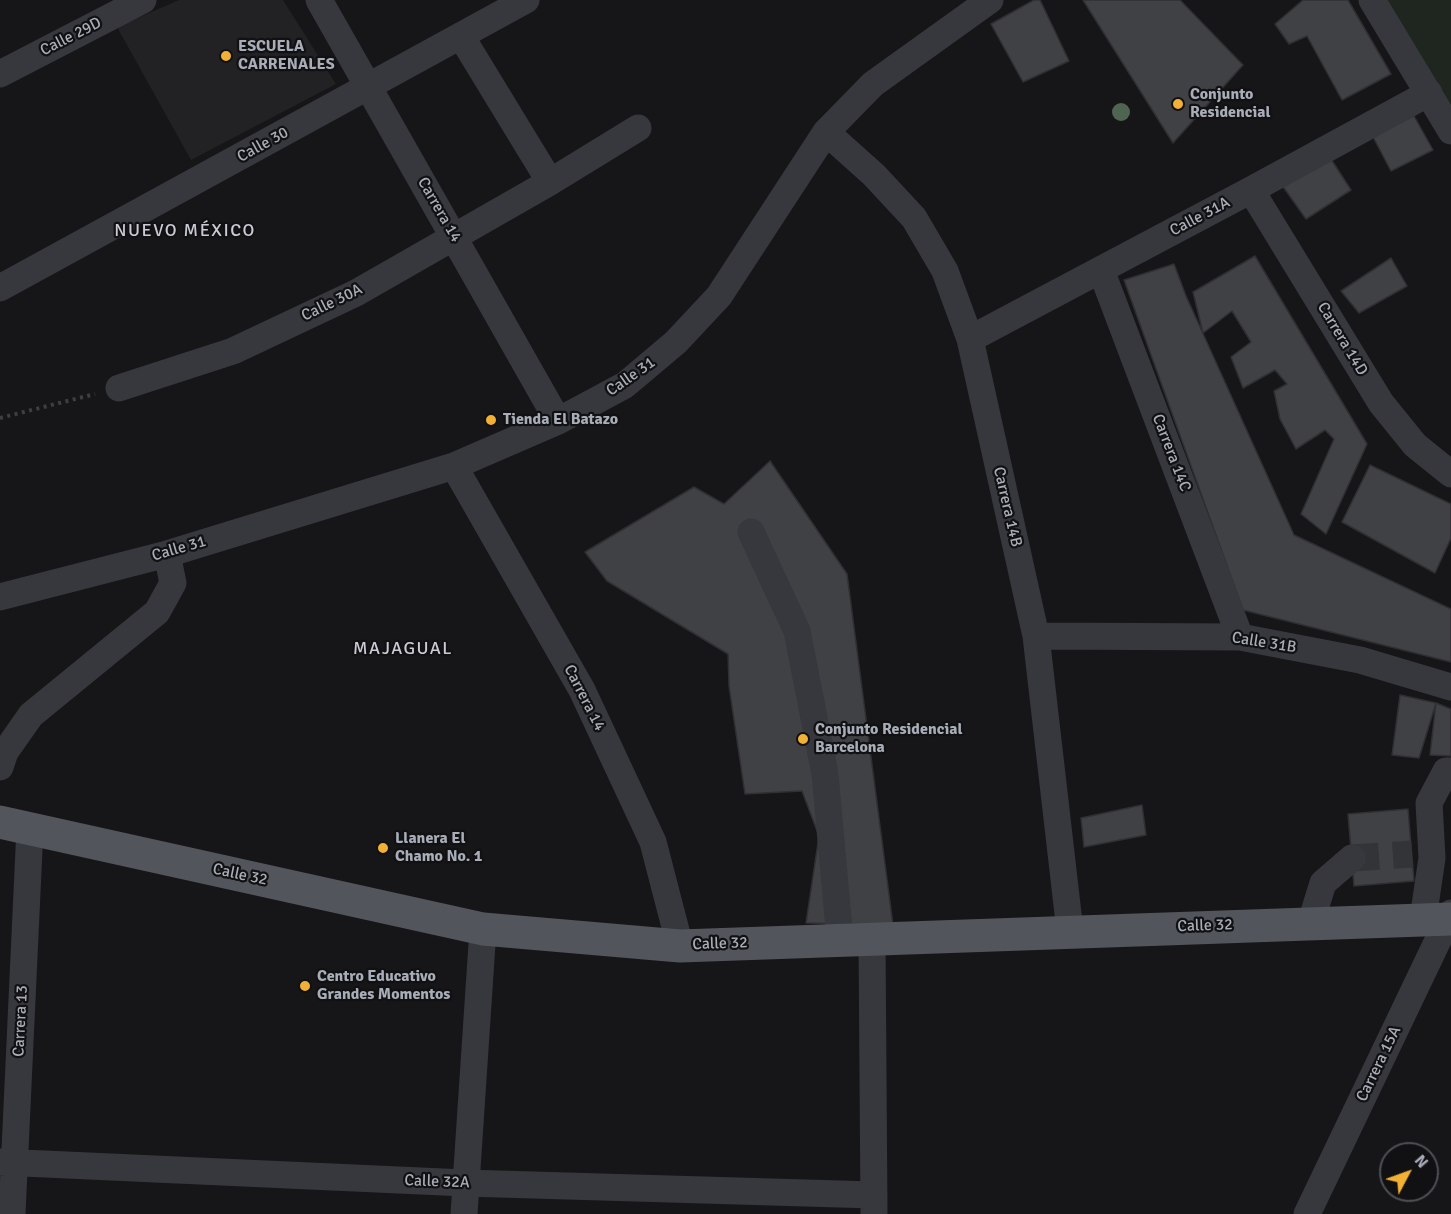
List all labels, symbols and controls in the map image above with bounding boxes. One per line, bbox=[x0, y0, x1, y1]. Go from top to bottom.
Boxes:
street label: Calle 29D bbox=[37, 13, 105, 61]
place label: ESCUELA CARRENALES bbox=[238, 37, 335, 75]
marker: ESCUELA CARRENALES bbox=[219, 49, 233, 63]
place label: Conjunto Residencial bbox=[1190, 85, 1271, 123]
marker: Conjunto Residencial bbox=[1171, 97, 1185, 111]
street label: Calle 30 bbox=[234, 123, 292, 167]
street label: Carrera 14 bbox=[413, 174, 465, 246]
street label: Calle 31A bbox=[1167, 193, 1233, 241]
district label: NUEVO MÉXICO bbox=[114, 220, 256, 242]
street label: Calle 30A bbox=[298, 280, 366, 326]
street label: Carrera 14D bbox=[1313, 299, 1371, 379]
street label: Calle 31 bbox=[603, 353, 659, 401]
place label: Tienda El Batazo bbox=[503, 410, 618, 430]
street label: Carrera 14C bbox=[1147, 412, 1195, 494]
marker: Tienda El Batazo bbox=[484, 413, 498, 427]
street label: Carrera 14B bbox=[988, 465, 1026, 549]
street label: Calle 31 bbox=[150, 532, 208, 566]
street label: Calle 31B bbox=[1230, 628, 1298, 658]
district label: MAJAGUAL bbox=[353, 638, 453, 660]
street label: Carrera 14 bbox=[559, 662, 609, 734]
place label: Conjunto Residencial Barcelona bbox=[815, 720, 962, 758]
marker: Conjunto Residencial Barcelona bbox=[796, 732, 810, 746]
place label: Llanera El Chamo No. 1 bbox=[395, 829, 483, 867]
marker: Llanera El Chamo No. 1 bbox=[376, 841, 390, 855]
street label: Calle 32 bbox=[211, 860, 269, 890]
street label: Calle 32 bbox=[1177, 915, 1233, 937]
street label: Calle 32 bbox=[692, 933, 748, 955]
place label: Centro Educativo Grandes Momentos bbox=[317, 967, 450, 1005]
marker: Centro Educativo Grandes Momentos bbox=[298, 979, 312, 993]
street label: Carrera 13 bbox=[10, 985, 32, 1057]
street label: Carrera 15A bbox=[1352, 1023, 1406, 1105]
north arrow bbox=[1379, 1142, 1439, 1202]
text: N bbox=[1410, 1151, 1432, 1172]
street label: Calle 32A bbox=[404, 1171, 470, 1193]

